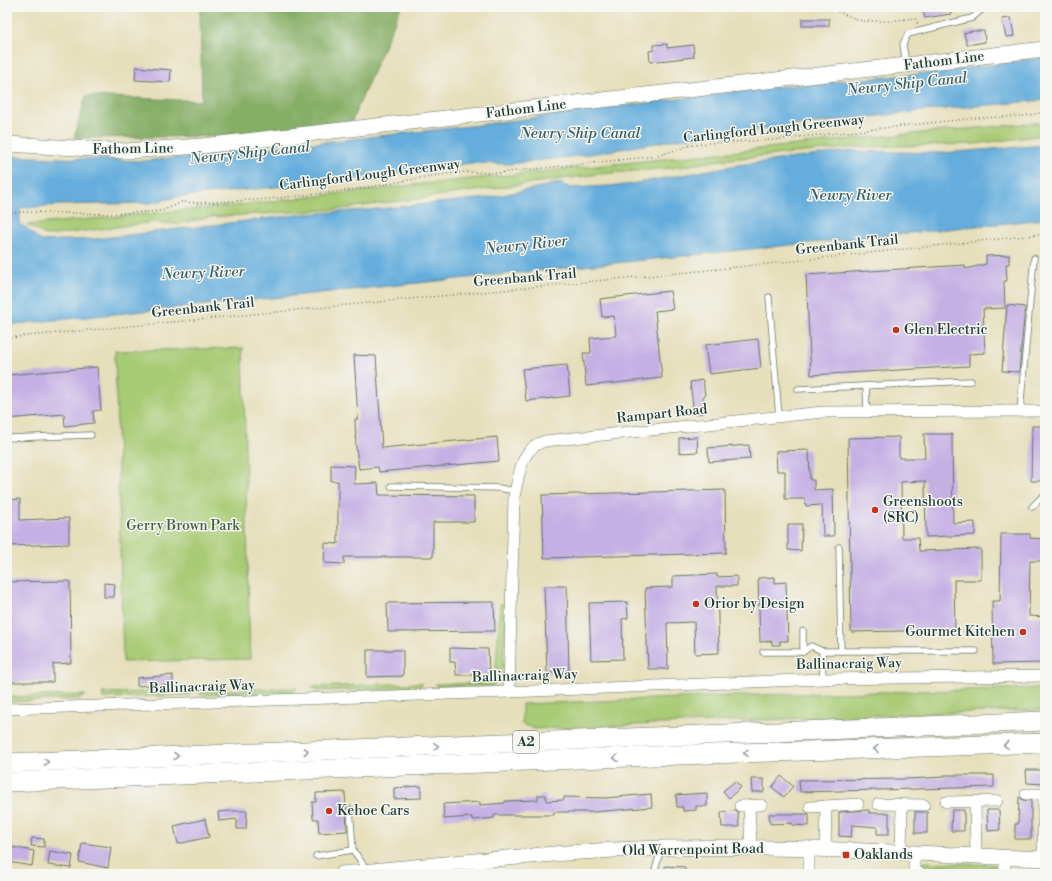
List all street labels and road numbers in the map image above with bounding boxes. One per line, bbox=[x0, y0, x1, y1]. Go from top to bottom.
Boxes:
street label: Fathom Line bbox=[903, 47, 985, 75]
street label: Fathom Line bbox=[485, 95, 567, 123]
street label: Carlingford Lough Greenway bbox=[682, 111, 866, 147]
street label: Fathom Line bbox=[92, 139, 174, 159]
street label: Carlingford Lough Greenway bbox=[279, 155, 462, 195]
street label: Greenbank Trail bbox=[795, 231, 899, 259]
street label: Greenbank Trail bbox=[473, 265, 577, 291]
street label: Greenbank Trail bbox=[151, 294, 255, 322]
street label: Rampart Road bbox=[616, 400, 708, 428]
street label: Ballinacraig Way bbox=[795, 654, 902, 674]
street label: Ballinacraig Way bbox=[471, 665, 578, 687]
street label: Ballinacraig Way bbox=[148, 676, 255, 698]
road number: A2 bbox=[513, 731, 539, 753]
street label: Old Warrenpoint Road bbox=[622, 840, 764, 860]

